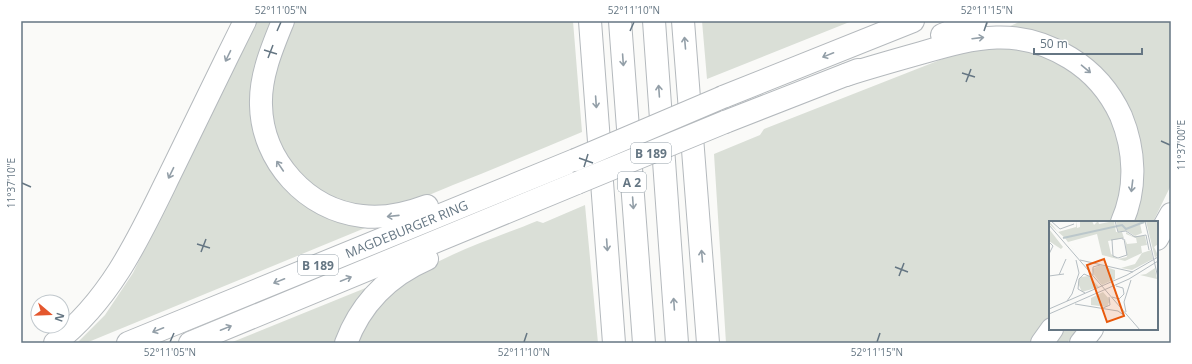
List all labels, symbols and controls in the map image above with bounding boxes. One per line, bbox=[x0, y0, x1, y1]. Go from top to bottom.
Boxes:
text: 52°11'05"N bbox=[255, 3, 307, 17]
text: 52°11'10"N bbox=[608, 3, 660, 17]
text: 52°11'15"N bbox=[961, 3, 1013, 17]
scale bar bbox=[1034, 30, 1142, 56]
one-way arrow bbox=[971, 34, 984, 42]
text: 50 m bbox=[1040, 35, 1068, 52]
one-way arrow bbox=[681, 37, 688, 50]
one-way arrow bbox=[224, 50, 231, 62]
one-way arrow bbox=[822, 52, 834, 60]
one-way arrow bbox=[619, 53, 626, 66]
one-way arrow bbox=[1081, 65, 1092, 74]
one-way arrow bbox=[655, 85, 662, 98]
one-way arrow bbox=[592, 95, 599, 108]
text: 11°37'00"E bbox=[1174, 120, 1188, 170]
road number: B 189 bbox=[631, 143, 671, 163]
text: 11°37'10"E bbox=[4, 158, 18, 208]
one-way arrow bbox=[276, 161, 284, 172]
one-way arrow bbox=[167, 167, 174, 179]
road number: A 2 bbox=[618, 172, 646, 192]
one-way arrow bbox=[1128, 179, 1136, 192]
street label: MAGDEBURGER RING bbox=[343, 196, 471, 262]
one-way arrow bbox=[630, 197, 637, 210]
one-way arrow bbox=[387, 212, 400, 220]
inset map bbox=[1049, 221, 1158, 330]
one-way arrow bbox=[603, 238, 610, 251]
one-way arrow bbox=[698, 250, 705, 263]
road number: B 189 bbox=[298, 255, 338, 275]
one-way arrow bbox=[340, 275, 352, 282]
one-way arrow bbox=[273, 278, 285, 285]
north arrow bbox=[30, 294, 70, 334]
one-way arrow bbox=[671, 298, 678, 311]
text: N bbox=[51, 311, 68, 324]
one-way arrow bbox=[219, 324, 231, 332]
one-way arrow bbox=[153, 327, 165, 335]
text: 52°11'05"N bbox=[144, 345, 196, 359]
text: 52°11'10"N bbox=[498, 345, 550, 359]
text: 52°11'15"N bbox=[851, 345, 903, 359]

